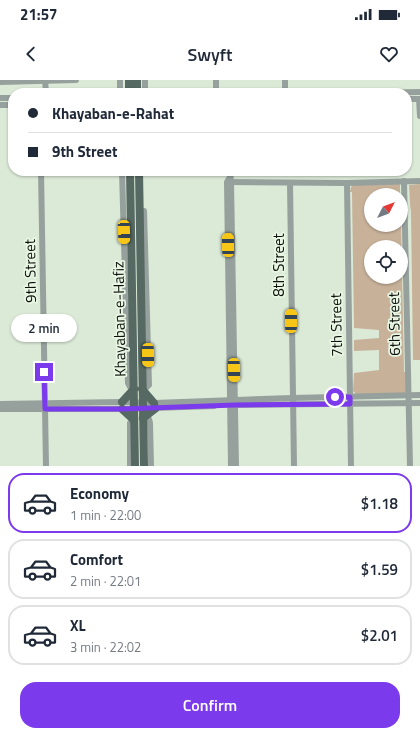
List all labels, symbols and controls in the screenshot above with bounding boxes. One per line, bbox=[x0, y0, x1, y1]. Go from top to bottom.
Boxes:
text: 21:57 bbox=[20, 3, 57, 26]
text: Swyft bbox=[188, 41, 232, 68]
icon: back bbox=[20, 43, 42, 65]
icon: heart bbox=[378, 43, 400, 65]
text: Khayaban-e-Rahat bbox=[52, 102, 174, 125]
text: 9th Street bbox=[52, 140, 117, 163]
north arrow bbox=[364, 188, 408, 232]
map controls bbox=[364, 188, 408, 284]
car bbox=[118, 220, 130, 244]
street label: 8th Street bbox=[267, 232, 290, 297]
car bbox=[222, 233, 234, 257]
street label: 9th Street bbox=[18, 238, 42, 303]
button: locate bbox=[364, 240, 408, 284]
street label: Khayaban-e-Hafiz bbox=[106, 261, 132, 377]
street label: 6th Street bbox=[382, 291, 406, 356]
street label: 7th Street bbox=[324, 292, 348, 357]
car bbox=[285, 309, 297, 333]
callout: 2 min bbox=[11, 314, 77, 342]
text: 2 min bbox=[28, 318, 60, 338]
car bbox=[142, 343, 154, 367]
car bbox=[228, 358, 240, 382]
route end bbox=[35, 363, 53, 381]
route start bbox=[326, 388, 344, 406]
text: Economy bbox=[70, 482, 129, 505]
icon: car bbox=[22, 485, 58, 521]
text: $1.18 bbox=[361, 492, 398, 515]
text: 1 min · 22:00 bbox=[70, 505, 141, 525]
text: Comfort bbox=[70, 548, 123, 571]
icon: car bbox=[22, 551, 58, 587]
text: $1.59 bbox=[361, 558, 398, 581]
text: 2 min · 22:01 bbox=[70, 571, 141, 591]
text: XL bbox=[70, 614, 86, 637]
icon: car bbox=[22, 617, 58, 653]
text: $2.01 bbox=[361, 624, 398, 647]
text: 3 min · 22:02 bbox=[70, 637, 141, 657]
button: Confirm bbox=[20, 682, 400, 728]

